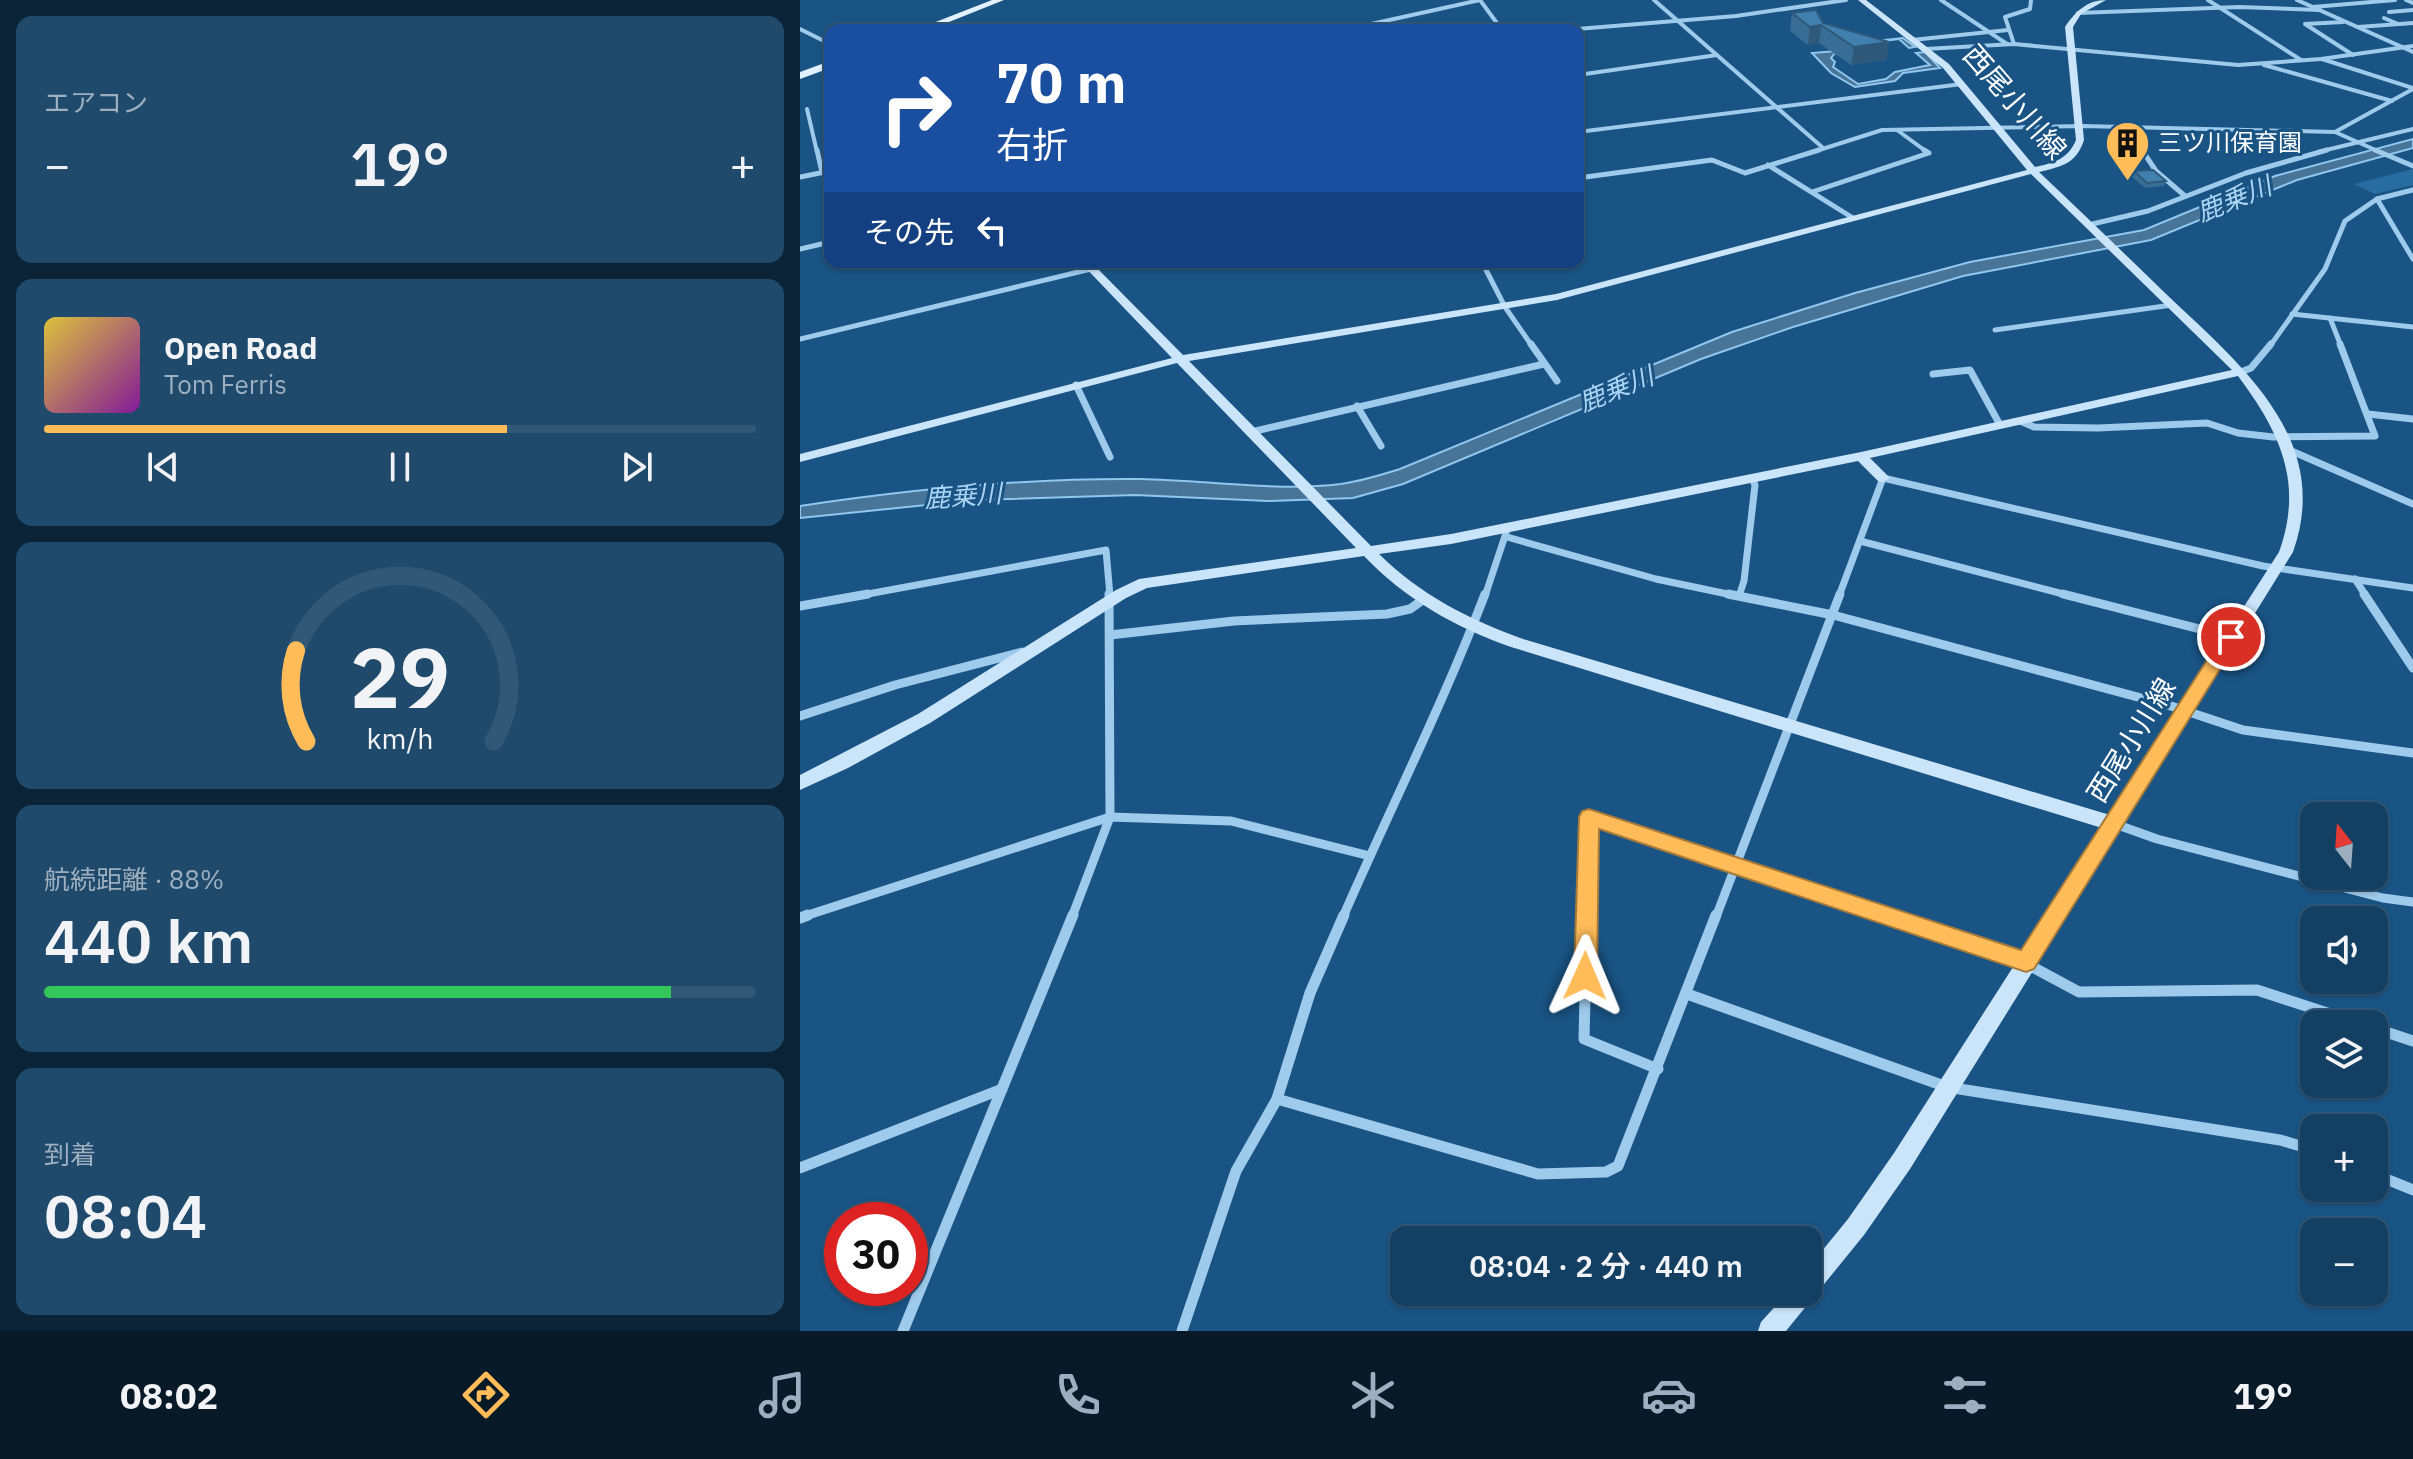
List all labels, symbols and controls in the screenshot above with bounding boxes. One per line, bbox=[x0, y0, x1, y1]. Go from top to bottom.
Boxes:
street label: 西尾小川線 bbox=[1955, 37, 2075, 167]
text: 70 m bbox=[996, 46, 1126, 118]
icon: right bbox=[864, 56, 968, 160]
text: エアコン bbox=[44, 85, 148, 119]
building icon: 三ツ川保育園 bbox=[2103, 119, 2151, 182]
text: 右折 bbox=[996, 121, 1068, 168]
text: 19° bbox=[350, 124, 450, 203]
place label: 三ツ川保育園 bbox=[2158, 126, 2302, 158]
text: − bbox=[44, 136, 70, 193]
text: + bbox=[730, 136, 756, 193]
water label: 鹿乗川 bbox=[2191, 167, 2279, 228]
icon: left bbox=[970, 208, 1014, 252]
text: その先 bbox=[864, 212, 954, 251]
text: Open Road bbox=[164, 328, 317, 367]
water label: 鹿乗川 bbox=[1573, 357, 1661, 418]
text: Tom Ferris bbox=[164, 367, 287, 401]
icon: previous bbox=[141, 445, 185, 489]
icon: pause bbox=[378, 445, 422, 489]
icon: next bbox=[615, 445, 659, 489]
water label: 鹿乗川 bbox=[923, 475, 1006, 515]
pin bbox=[2197, 603, 2265, 671]
icon: arrive bbox=[2209, 615, 2253, 659]
text: 29 bbox=[350, 622, 450, 730]
street label: 西尾小川線 bbox=[2078, 671, 2183, 809]
text: km/h bbox=[366, 720, 434, 757]
north arrow bbox=[2300, 802, 2388, 890]
map controls bbox=[2300, 802, 2388, 1306]
text: 航続距離 · 88% bbox=[44, 862, 224, 896]
text: 440 km bbox=[44, 901, 253, 980]
button: sound bbox=[2300, 906, 2388, 994]
position arrow bbox=[1543, 934, 1627, 1018]
button: layers bbox=[2300, 1010, 2388, 1098]
button: + bbox=[2300, 1114, 2388, 1202]
text: 到着 bbox=[44, 1137, 96, 1171]
text: 08:04 bbox=[44, 1176, 207, 1255]
speed limit sign: 30 bbox=[824, 1202, 928, 1306]
button: − bbox=[2300, 1218, 2388, 1306]
text: 08:04 · 2 分 · 440 m bbox=[1469, 1246, 1743, 1285]
icon: directions bbox=[458, 1367, 514, 1423]
icon: music bbox=[754, 1367, 810, 1423]
icon: phone bbox=[1050, 1367, 1106, 1423]
icon: climate bbox=[1345, 1367, 1401, 1423]
icon: car bbox=[1641, 1367, 1697, 1423]
icon: filters bbox=[1937, 1367, 1993, 1423]
text: 08:02 bbox=[120, 1372, 218, 1419]
text: 19° bbox=[2233, 1372, 2293, 1419]

